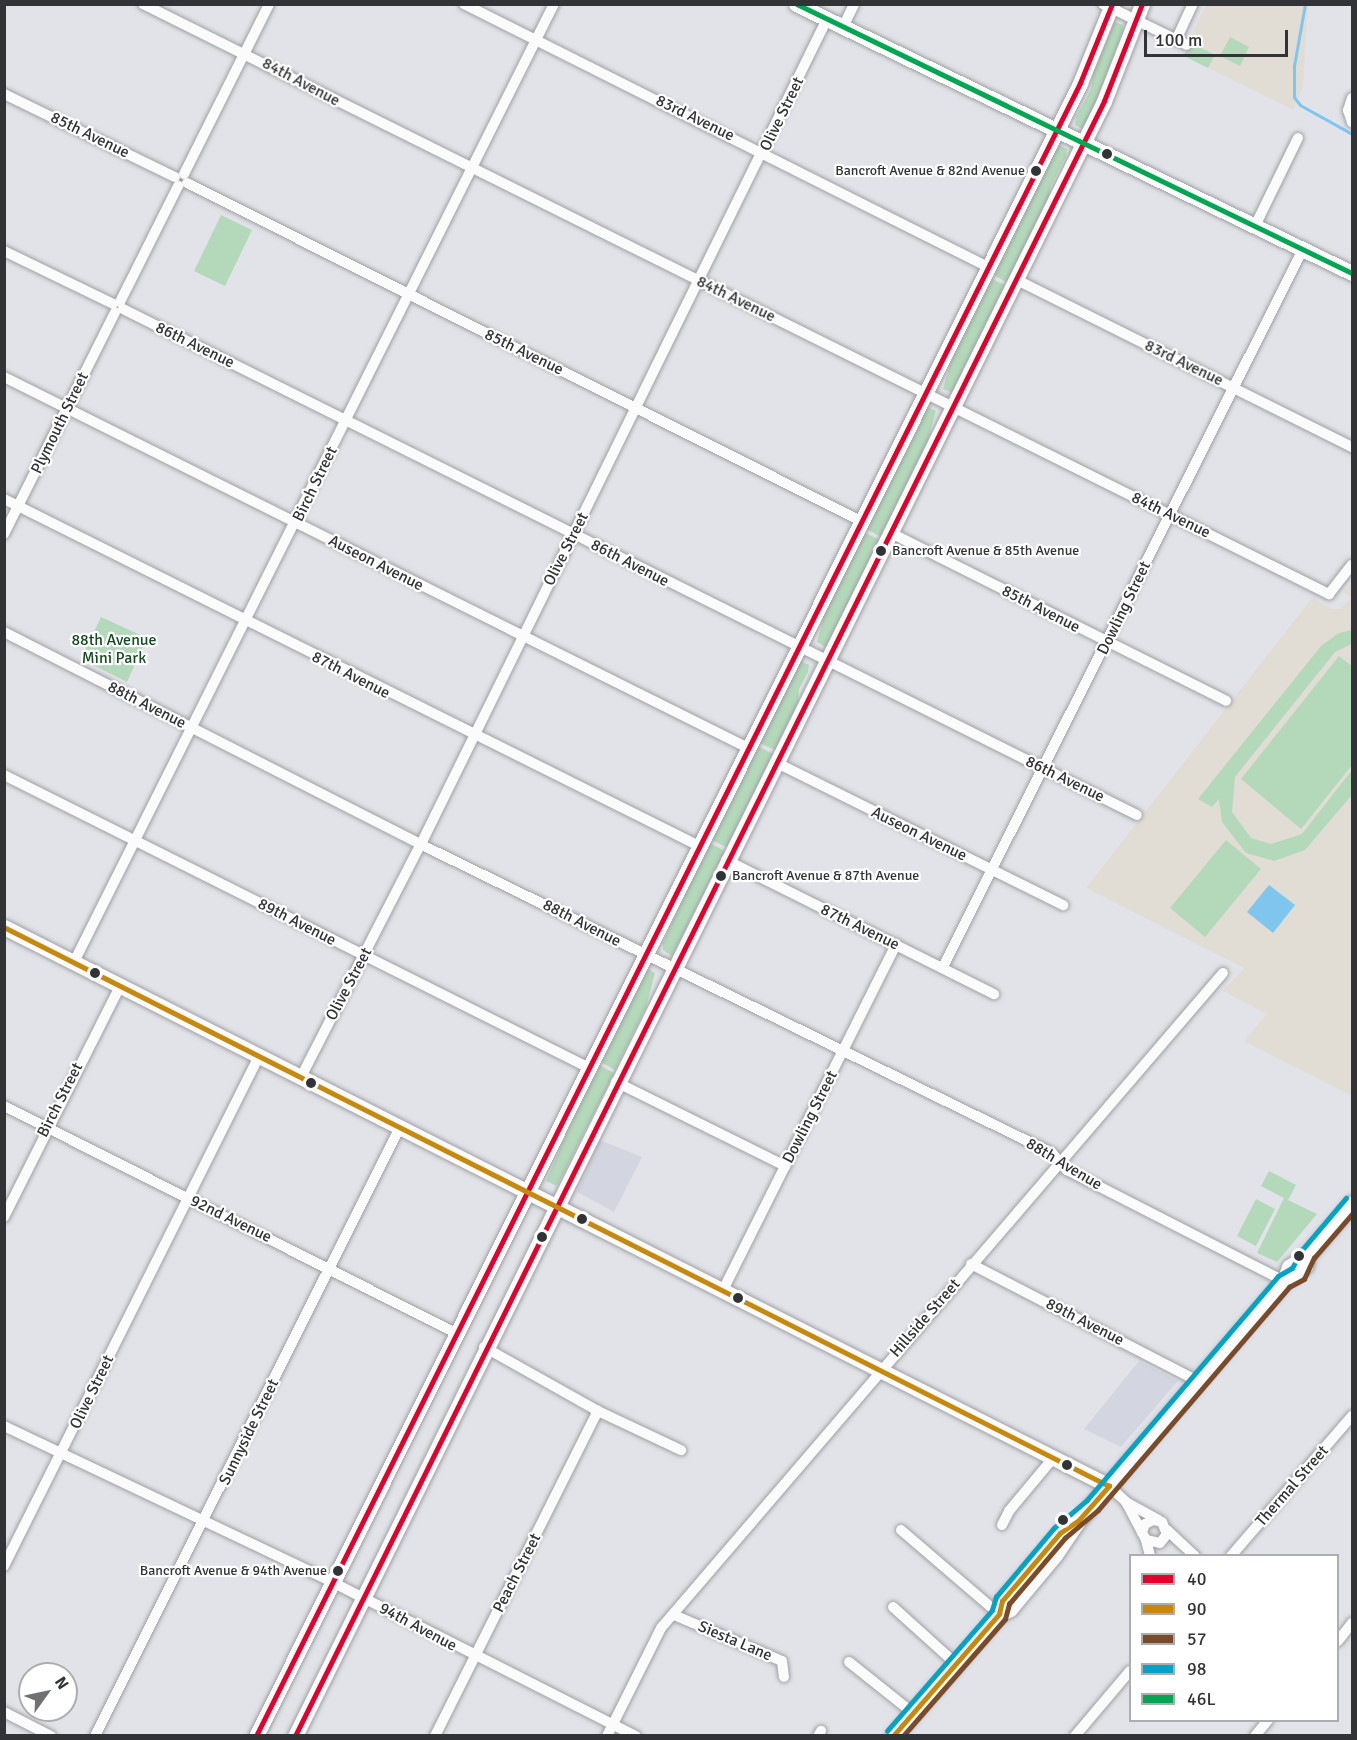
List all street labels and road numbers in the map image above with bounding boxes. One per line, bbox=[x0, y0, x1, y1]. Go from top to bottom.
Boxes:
street label: 84th Avenue bbox=[259, 54, 343, 110]
street label: Olive Street bbox=[756, 74, 808, 154]
street label: 83rd Avenue bbox=[653, 91, 737, 145]
street label: 85th Avenue bbox=[48, 108, 132, 162]
street label: 84th Avenue bbox=[694, 272, 778, 326]
street label: 86th Avenue bbox=[153, 318, 237, 372]
street label: 85th Avenue bbox=[482, 325, 566, 379]
street label: 83rd Avenue bbox=[1142, 336, 1226, 390]
street label: Plymouth Street bbox=[27, 369, 93, 477]
street label: Birch Street bbox=[289, 443, 341, 525]
street label: 84th Avenue bbox=[1129, 488, 1213, 542]
street label: Olive Street bbox=[539, 509, 593, 589]
street label: Auseon Avenue bbox=[325, 531, 427, 595]
street label: 86th Avenue bbox=[588, 535, 672, 591]
street label: Dowling Street bbox=[1093, 558, 1155, 658]
street label: 85th Avenue bbox=[999, 581, 1083, 637]
street label: 87th Avenue bbox=[309, 647, 393, 703]
street label: 88th Avenue bbox=[105, 677, 189, 733]
street label: 86th Avenue bbox=[1023, 752, 1107, 806]
street label: Auseon Avenue bbox=[868, 803, 970, 865]
street label: 89th Avenue bbox=[255, 894, 339, 950]
street label: 88th Avenue bbox=[540, 895, 624, 951]
street label: 87th Avenue bbox=[818, 900, 902, 954]
street label: Olive Street bbox=[322, 944, 376, 1024]
street label: Birch Street bbox=[33, 1060, 87, 1140]
street label: Dowling Street bbox=[778, 1067, 842, 1167]
street label: 88th Avenue bbox=[1023, 1134, 1105, 1194]
street label: 92nd Avenue bbox=[187, 1191, 275, 1247]
street label: Hillside Street bbox=[886, 1275, 964, 1361]
street label: 89th Avenue bbox=[1043, 1294, 1127, 1350]
street label: Olive Street bbox=[66, 1352, 118, 1432]
street label: Sunnyside Street bbox=[215, 1376, 283, 1488]
street label: Thermal Street bbox=[1252, 1441, 1332, 1531]
street label: Peach Street bbox=[489, 1530, 545, 1616]
street label: 94th Avenue bbox=[376, 1599, 460, 1655]
street label: Siesta Lane bbox=[695, 1617, 775, 1665]

